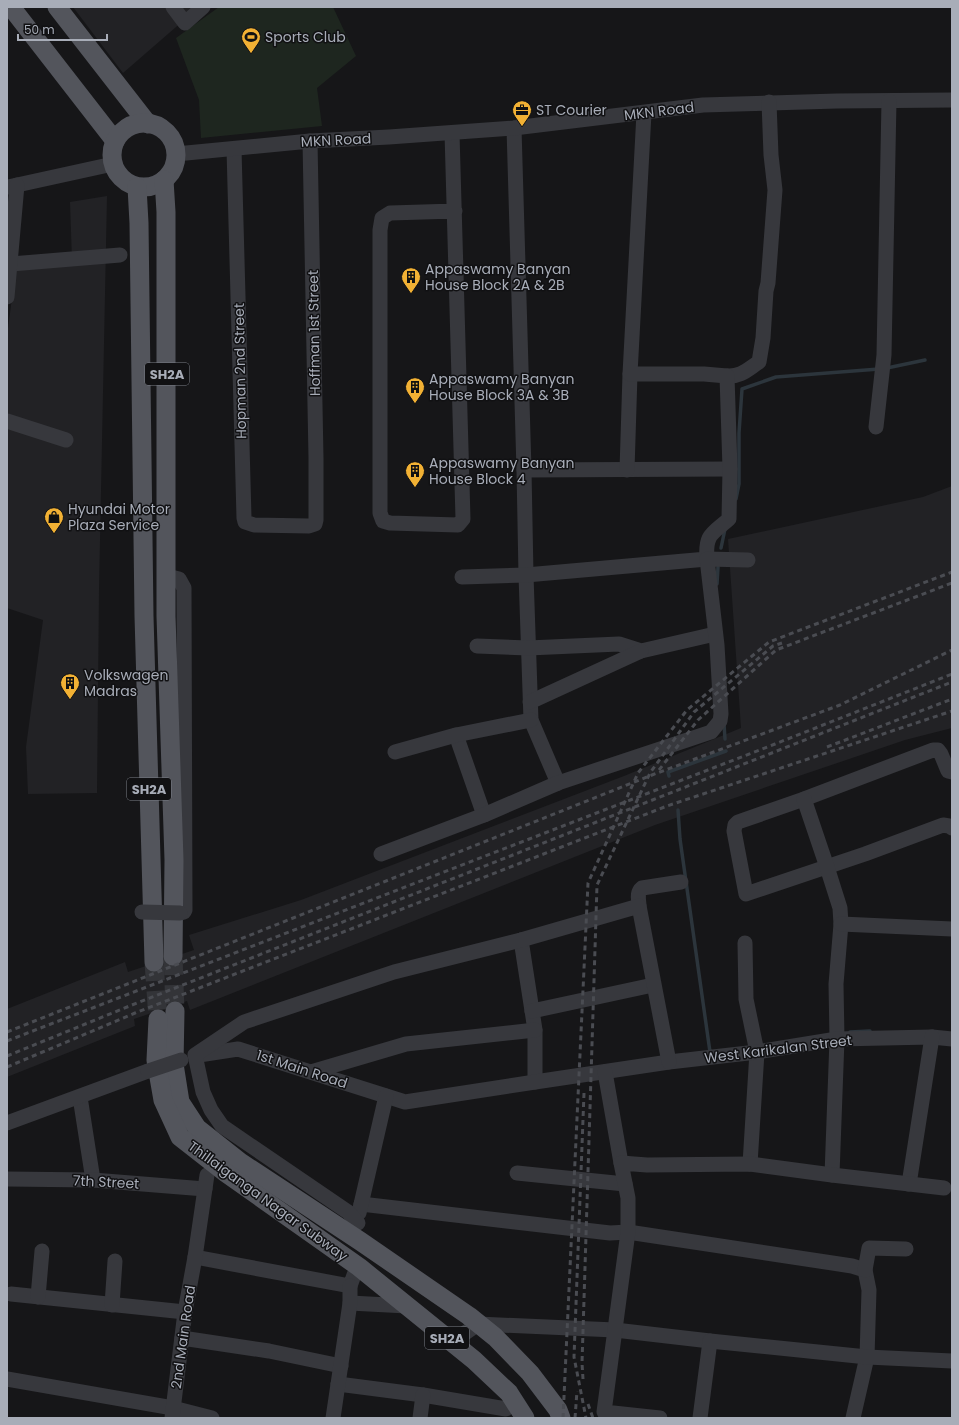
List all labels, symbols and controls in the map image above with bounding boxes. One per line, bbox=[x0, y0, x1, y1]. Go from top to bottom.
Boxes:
scale bar bbox=[18, 16, 107, 42]
text: 50 m bbox=[24, 21, 55, 38]
sports icon: Sports Club bbox=[240, 26, 262, 54]
place label: Sports Club bbox=[265, 27, 346, 47]
street label: MKN Road bbox=[623, 97, 695, 125]
office icon: ST Courier bbox=[511, 99, 533, 127]
place label: ST Courier bbox=[536, 100, 607, 120]
street label: MKN Road bbox=[300, 128, 372, 152]
place label: Appaswamy Banyan House Block 2A & 2B bbox=[425, 259, 570, 295]
building icon: Appaswamy Banyan House Block 2A & 2B bbox=[400, 266, 422, 294]
street label: Hoffman 1st Street bbox=[303, 270, 325, 396]
street label: Hopman 2nd Street bbox=[229, 303, 251, 439]
road number: SH2A bbox=[145, 363, 189, 385]
place label: Appaswamy Banyan House Block 3A & 3B bbox=[429, 369, 574, 405]
building icon: Appaswamy Banyan House Block 3A & 3B bbox=[404, 376, 426, 404]
place label: Appaswamy Banyan House Block 4 bbox=[429, 453, 574, 489]
building icon: Appaswamy Banyan House Block 4 bbox=[404, 460, 426, 488]
place label: Hyundai Motor Plaza Service bbox=[68, 499, 170, 535]
shop icon: Hyundai Motor Plaza Service bbox=[43, 506, 65, 534]
place label: Volkswagen Madras bbox=[84, 665, 168, 701]
building icon: Volkswagen Madras bbox=[59, 672, 81, 700]
road number: SH2A bbox=[127, 778, 171, 800]
street label: West Karikalan Street bbox=[703, 1030, 853, 1068]
street label: 1st Main Road bbox=[254, 1045, 350, 1093]
street label: Thillaiganga Nagar Subway bbox=[184, 1136, 352, 1266]
street label: 7th Street bbox=[72, 1170, 140, 1194]
street label: 2nd Main Road bbox=[166, 1284, 200, 1390]
road number: SH2A bbox=[425, 1327, 469, 1349]

